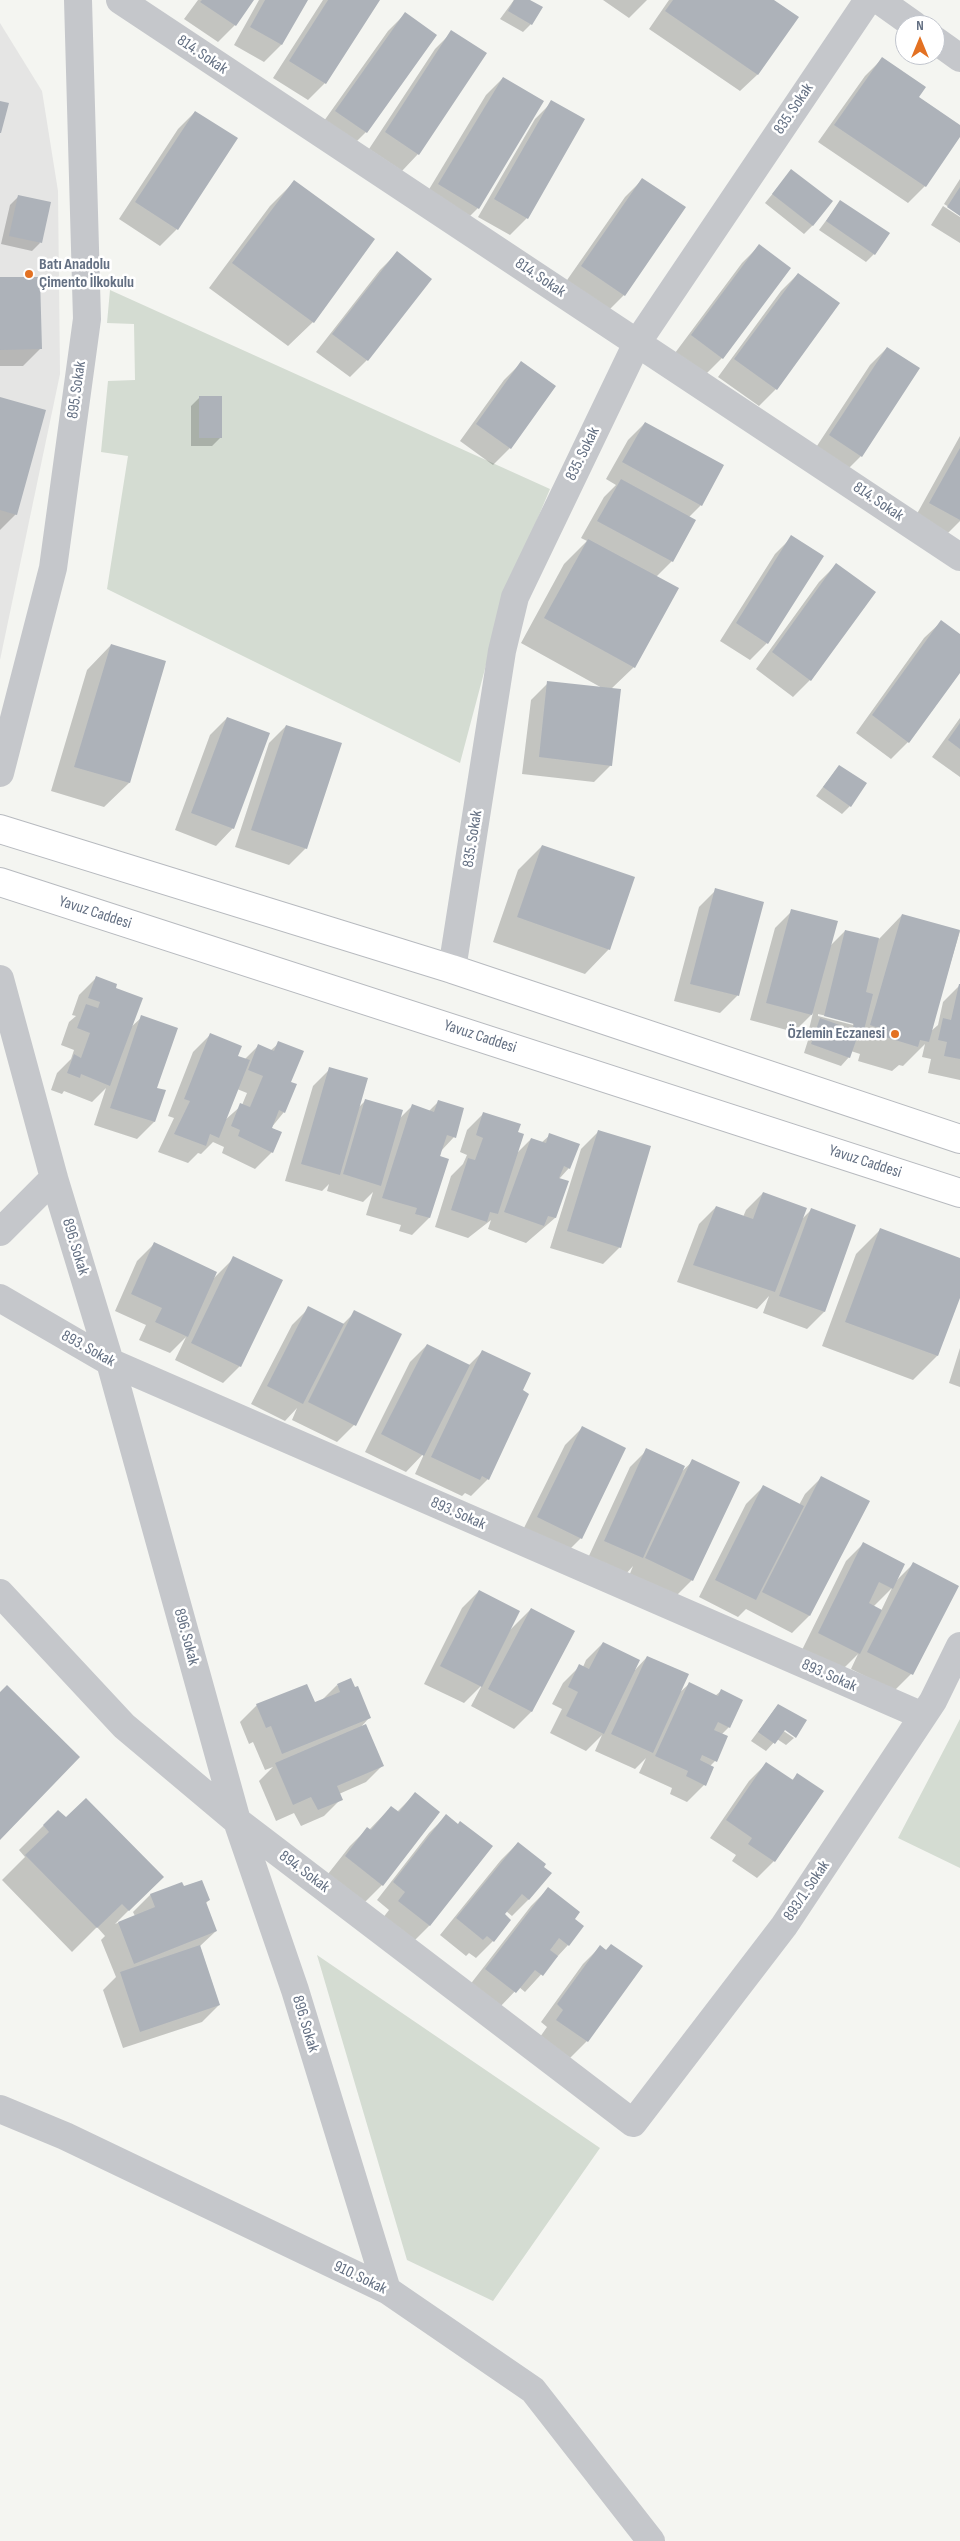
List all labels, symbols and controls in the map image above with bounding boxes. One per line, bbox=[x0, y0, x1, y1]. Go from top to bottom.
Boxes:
north arrow bbox=[895, 15, 945, 65]
text: N bbox=[916, 17, 924, 34]
street label: 814. Sokak bbox=[173, 31, 231, 79]
street label: 835. Sokak bbox=[770, 80, 818, 138]
street label: 814. Sokak bbox=[511, 254, 569, 302]
place label: Batı Anadolu Çimento İlkokulu bbox=[39, 255, 134, 293]
marker: Batı Anadolu Çimento İlkokulu bbox=[23, 268, 35, 280]
street label: 895. Sokak bbox=[63, 360, 91, 420]
street label: 835. Sokak bbox=[562, 424, 604, 484]
street label: 814. Sokak bbox=[849, 478, 907, 526]
street label: 835. Sokak bbox=[459, 809, 487, 869]
street label: Yavuz Caddesi bbox=[56, 892, 134, 934]
street label: Yavuz Caddesi bbox=[441, 1016, 519, 1058]
place label: Özlemin Eczanesi bbox=[787, 1024, 885, 1044]
marker: Özlemin Eczanesi bbox=[889, 1028, 901, 1040]
street label: Yavuz Caddesi bbox=[826, 1141, 904, 1183]
street label: 896. Sokak bbox=[57, 1216, 93, 1278]
street label: 893. Sokak bbox=[58, 1326, 118, 1372]
street label: 893. Sokak bbox=[428, 1493, 488, 1535]
street label: 896. Sokak bbox=[169, 1606, 203, 1668]
street label: 893. Sokak bbox=[799, 1655, 859, 1697]
street label: 894. Sokak bbox=[275, 1847, 333, 1897]
street label: 893/1. Sokak bbox=[780, 1857, 834, 1925]
street label: 896. Sokak bbox=[287, 1993, 323, 2055]
street label: 910. Sokak bbox=[330, 2257, 390, 2299]

